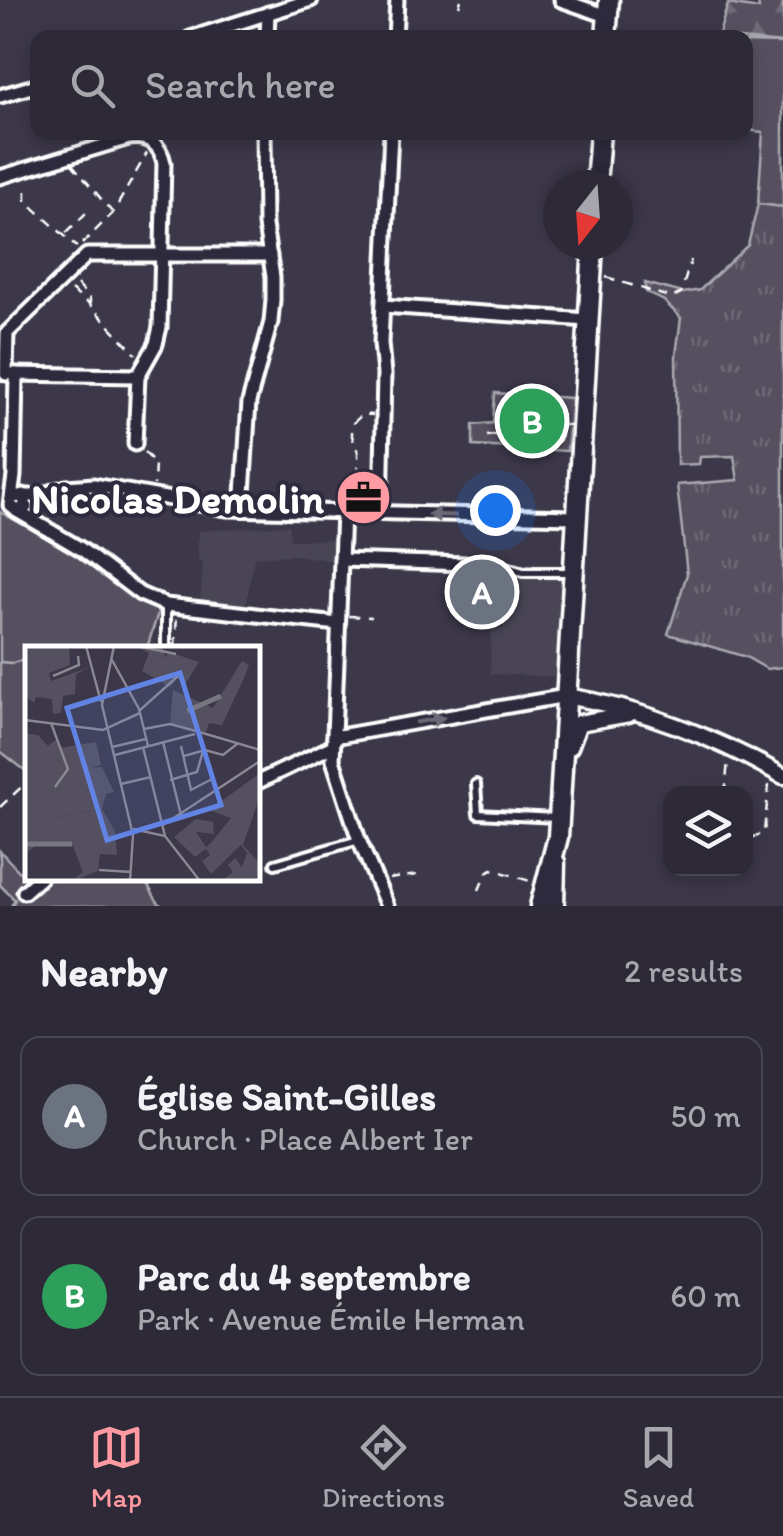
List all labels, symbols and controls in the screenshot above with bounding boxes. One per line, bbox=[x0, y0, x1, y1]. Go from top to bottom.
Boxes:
search box bbox=[30, 30, 753, 140]
icon: search bbox=[65, 58, 120, 113]
text: Search here bbox=[145, 62, 336, 108]
north arrow bbox=[543, 170, 633, 260]
pin: B bbox=[500, 384, 564, 458]
office icon: Nicolas Demolin bbox=[333, 468, 393, 528]
place label: Nicolas Demolin bbox=[31, 473, 324, 524]
your location bbox=[470, 485, 521, 536]
one-way arrow bbox=[425, 507, 457, 523]
pin: A bbox=[450, 554, 514, 630]
inset map bbox=[25, 646, 260, 881]
one-way arrow bbox=[415, 712, 446, 728]
map controls bbox=[663, 786, 753, 876]
button: layers bbox=[663, 786, 753, 876]
text: Nearby bbox=[40, 946, 167, 997]
text: 2 results bbox=[624, 952, 743, 990]
text: Église Saint-Gilles bbox=[137, 1074, 436, 1120]
text: A bbox=[64, 1097, 85, 1135]
text: 50 m bbox=[670, 1097, 741, 1135]
text: Church · Place Albert Ier bbox=[137, 1120, 473, 1158]
text: Parc du 4 septembre bbox=[137, 1254, 471, 1300]
text: B bbox=[64, 1277, 85, 1315]
text: 60 m bbox=[670, 1277, 741, 1315]
text: Park · Avenue Émile Herman bbox=[137, 1300, 525, 1338]
tab: Map bbox=[89, 1420, 144, 1514]
tab: Directions bbox=[322, 1420, 445, 1514]
tab: Saved bbox=[623, 1420, 694, 1514]

